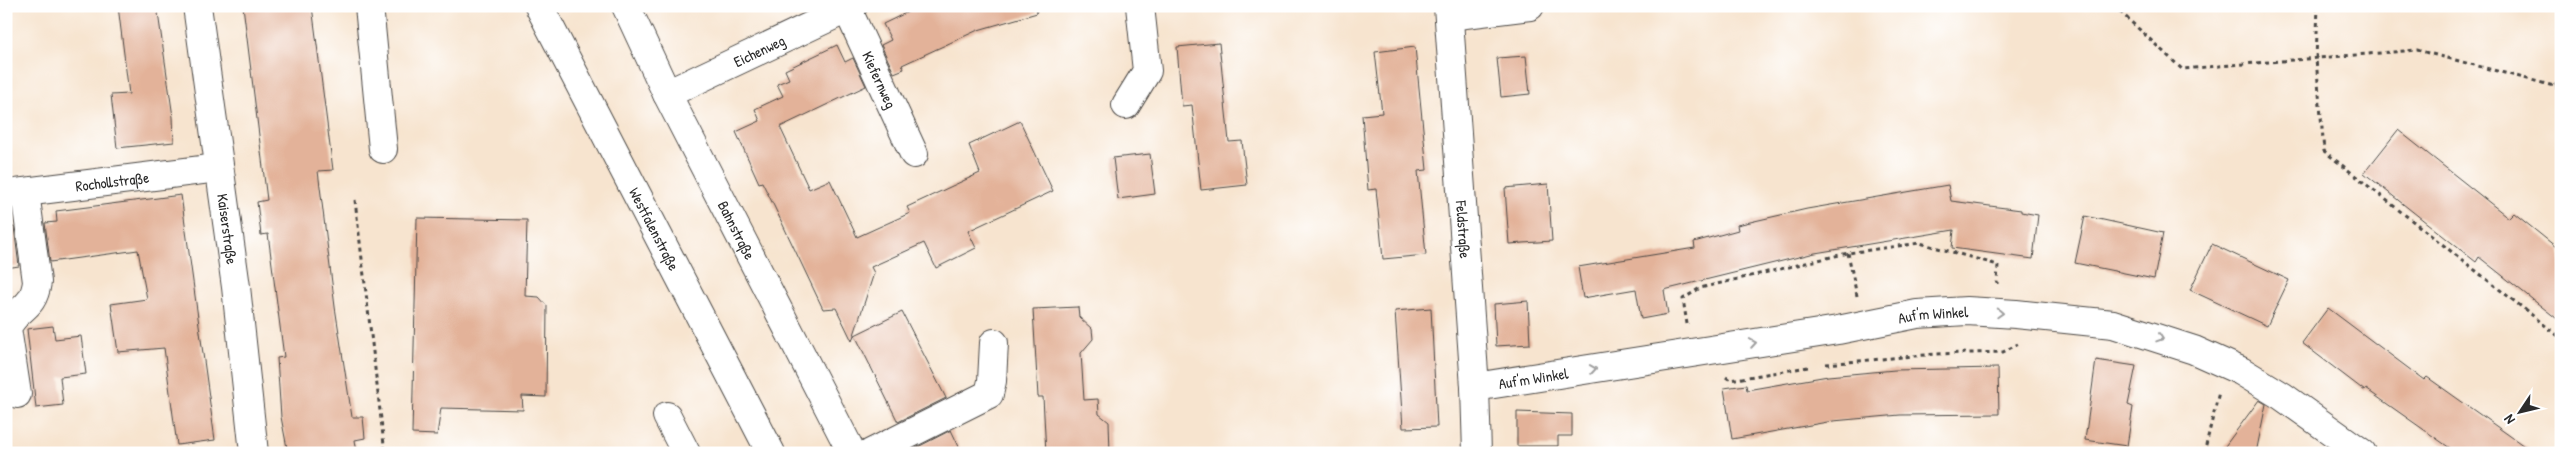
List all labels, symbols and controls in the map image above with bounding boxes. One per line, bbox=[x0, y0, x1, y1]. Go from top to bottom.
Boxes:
street label: Eichenweg bbox=[730, 29, 789, 72]
street label: Kiefernweg bbox=[858, 48, 902, 112]
street label: Rochollstraße bbox=[74, 166, 150, 196]
street label: Westfalenstraße bbox=[624, 184, 685, 274]
street label: Kaiserstraße bbox=[213, 192, 243, 266]
street label: Bahnstraße bbox=[713, 197, 761, 263]
street label: Feldstraße bbox=[1451, 199, 1476, 259]
street label: Auf'm Winkel bbox=[1896, 300, 1969, 328]
one-way arrow bbox=[1996, 307, 2004, 318]
one-way arrow bbox=[2155, 333, 2164, 343]
one-way arrow bbox=[1749, 339, 1757, 349]
street label: Auf'm Winkel bbox=[1497, 362, 1570, 394]
one-way arrow bbox=[1588, 364, 1597, 374]
north arrow bbox=[2494, 386, 2544, 436]
text: N bbox=[2499, 411, 2519, 428]

